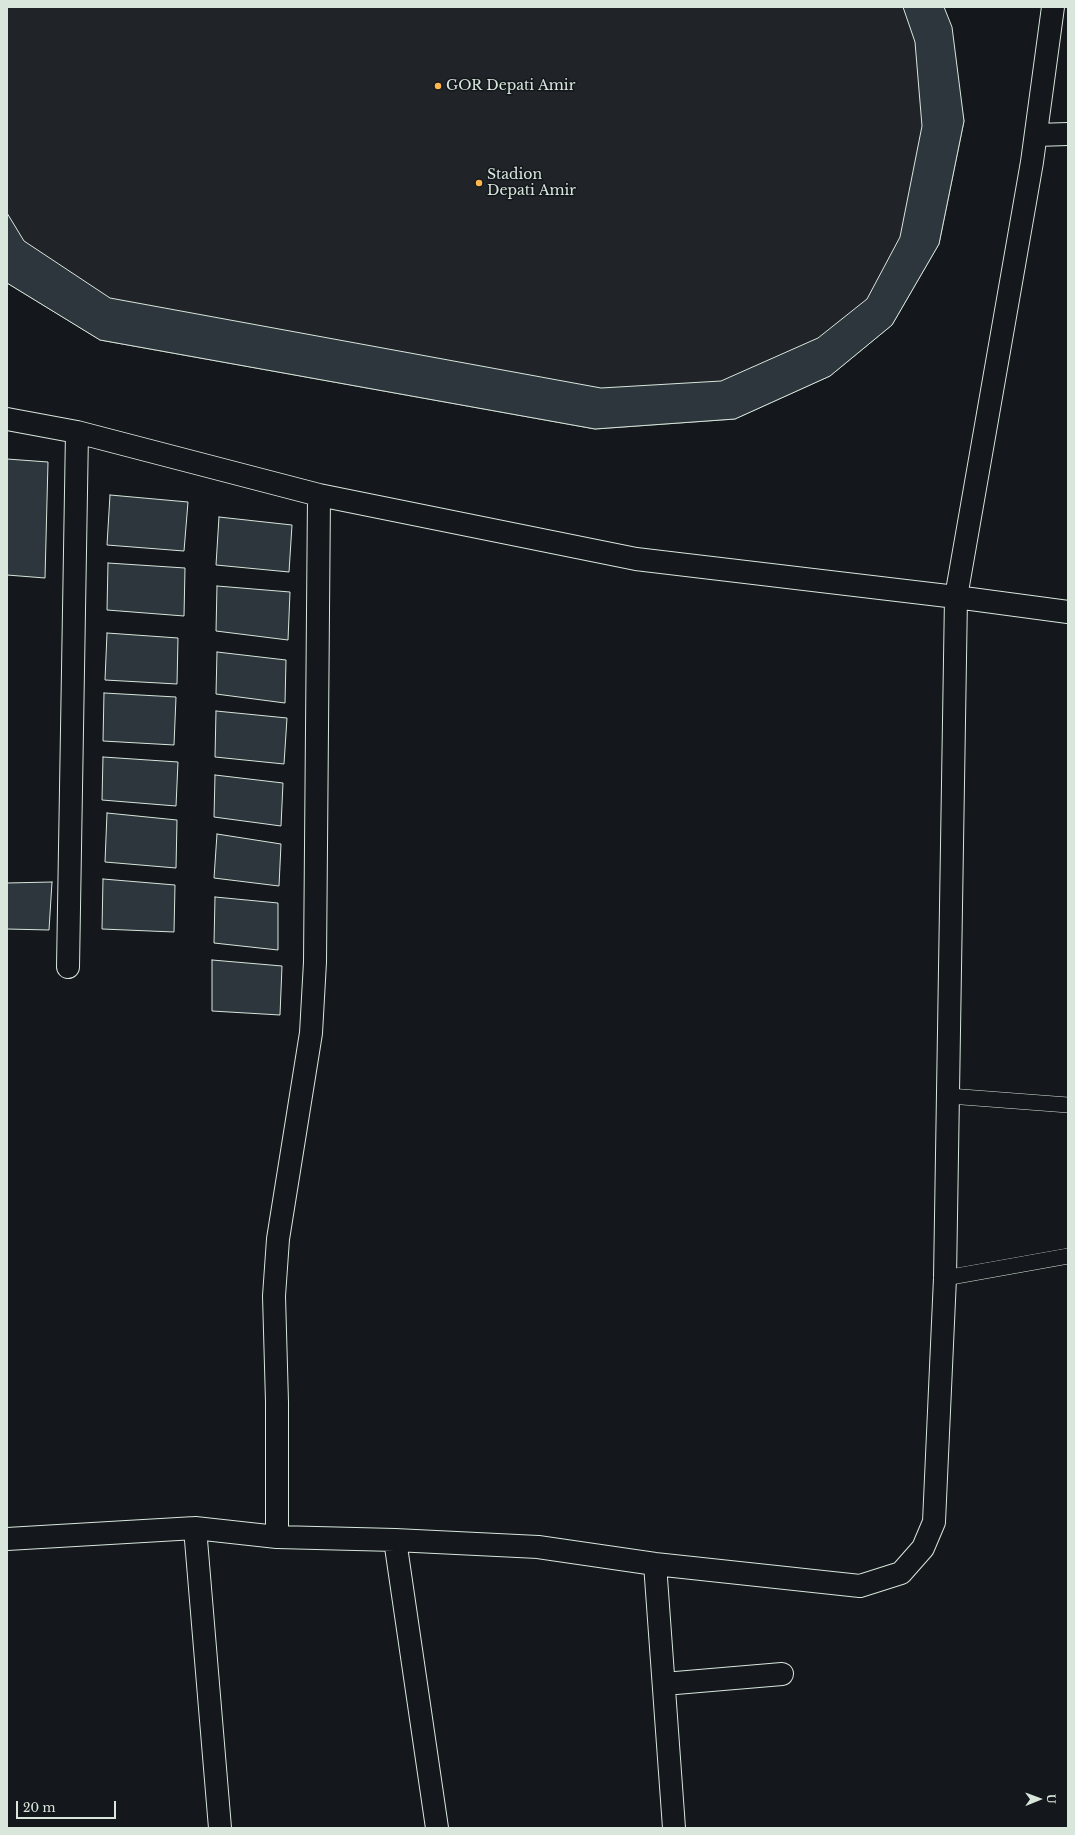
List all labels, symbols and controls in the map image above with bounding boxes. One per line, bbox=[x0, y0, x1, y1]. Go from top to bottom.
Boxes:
place label: GOR Depati Amir bbox=[446, 78, 575, 94]
marker: GOR Depati Amir bbox=[433, 81, 443, 91]
place label: Stadion Depati Amir bbox=[487, 167, 576, 200]
marker: Stadion Depati Amir bbox=[474, 178, 484, 188]
north arrow bbox=[1019, 1779, 1059, 1819]
scale bar bbox=[18, 1793, 118, 1819]
text: U bbox=[1044, 1794, 1058, 1804]
text: 20 m bbox=[23, 1800, 55, 1815]

